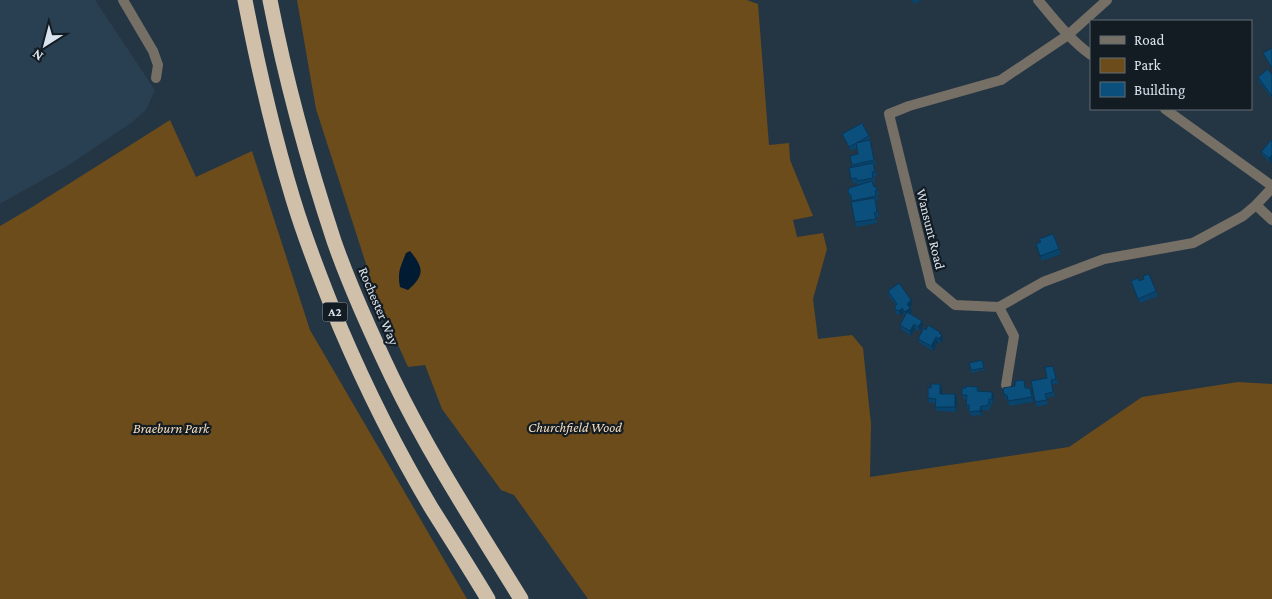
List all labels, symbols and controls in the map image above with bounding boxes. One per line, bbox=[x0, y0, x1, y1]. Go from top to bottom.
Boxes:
north arrow bbox=[20, 20, 70, 70]
legend bbox=[1090, 20, 1252, 110]
text: Road bbox=[1134, 32, 1165, 48]
text: N bbox=[28, 46, 46, 65]
text: Park bbox=[1134, 57, 1161, 73]
text: Building bbox=[1134, 82, 1185, 99]
street label: Wansunt Road bbox=[913, 187, 949, 271]
street label: Rochester Way bbox=[355, 265, 403, 348]
road number: A2 bbox=[322, 302, 348, 322]
park label: Churchfield Wood bbox=[528, 419, 622, 435]
park label: Braeburn Park bbox=[133, 420, 210, 436]

